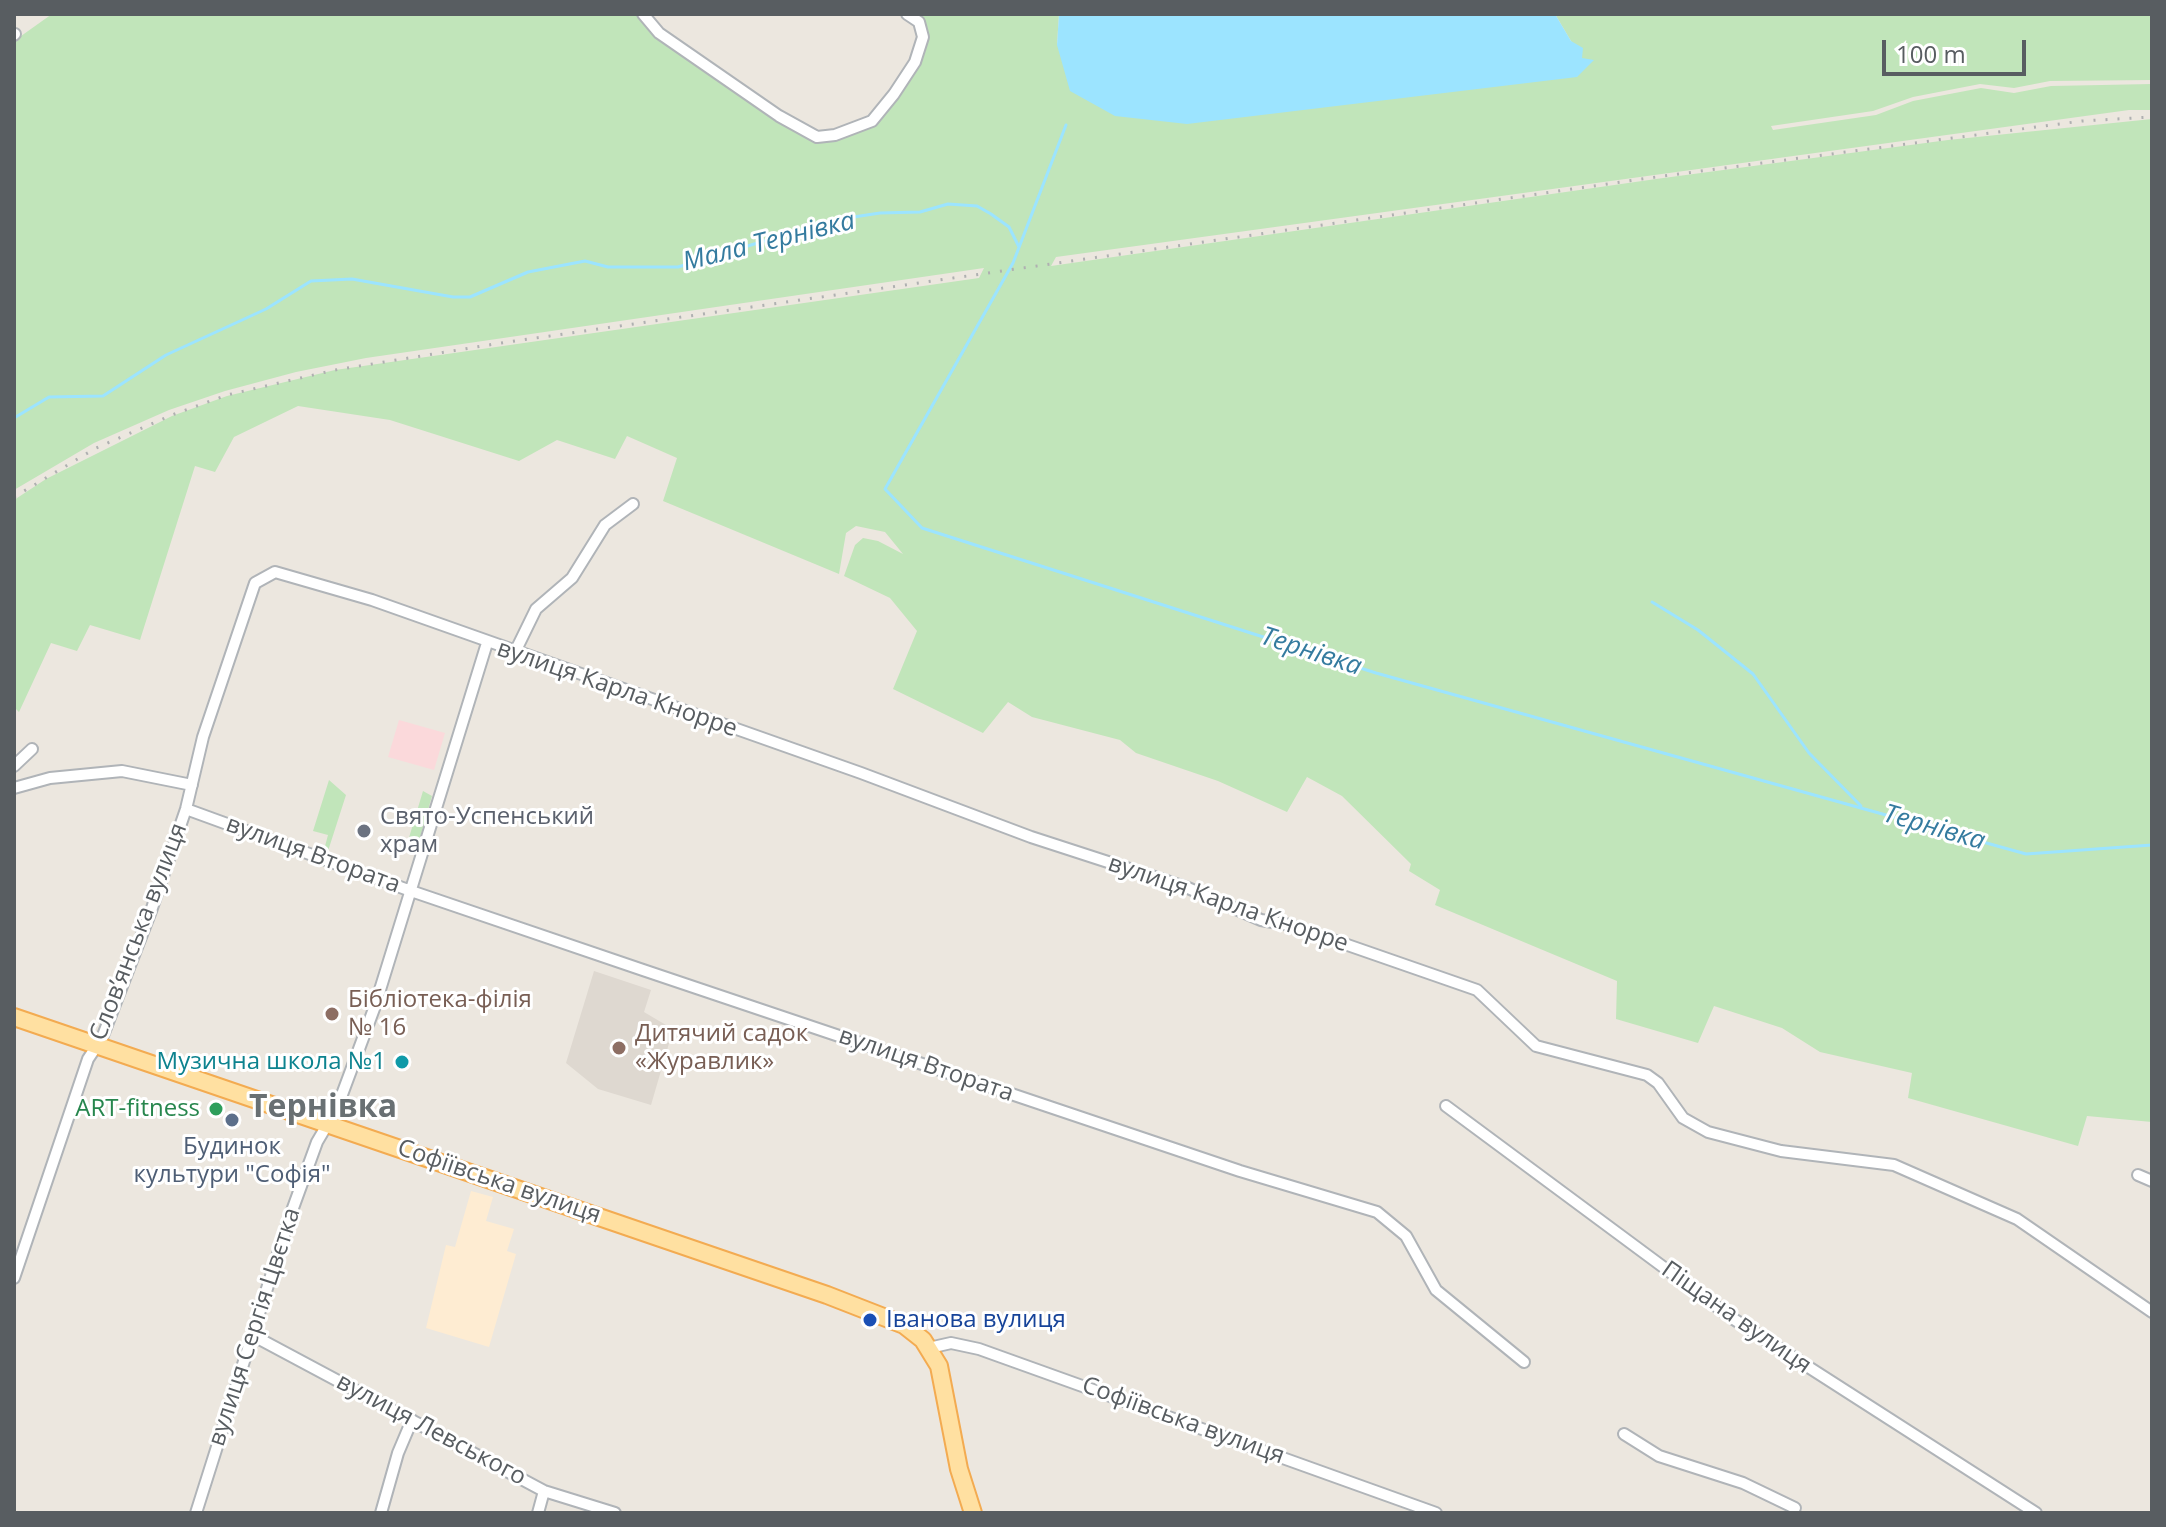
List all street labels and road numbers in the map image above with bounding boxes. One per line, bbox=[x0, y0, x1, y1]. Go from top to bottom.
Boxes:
street label: вулиця Карла Кнорре bbox=[493, 634, 741, 744]
street label: вулиця Втората bbox=[222, 810, 404, 900]
street label: Словʼянська вулиця bbox=[84, 819, 194, 1045]
street label: вулиця Карла Кнорре bbox=[1104, 849, 1352, 959]
street label: вулиця Втората bbox=[835, 1022, 1017, 1108]
street label: Софіївська вулиця bbox=[393, 1134, 605, 1230]
street label: вулиця Сергія Цвєтка bbox=[203, 1204, 307, 1450]
street label: Піщана вулиця bbox=[1656, 1256, 1816, 1380]
street label: вулиця Левського bbox=[331, 1368, 531, 1492]
street label: Софіївська вулиця bbox=[1078, 1371, 1288, 1471]

